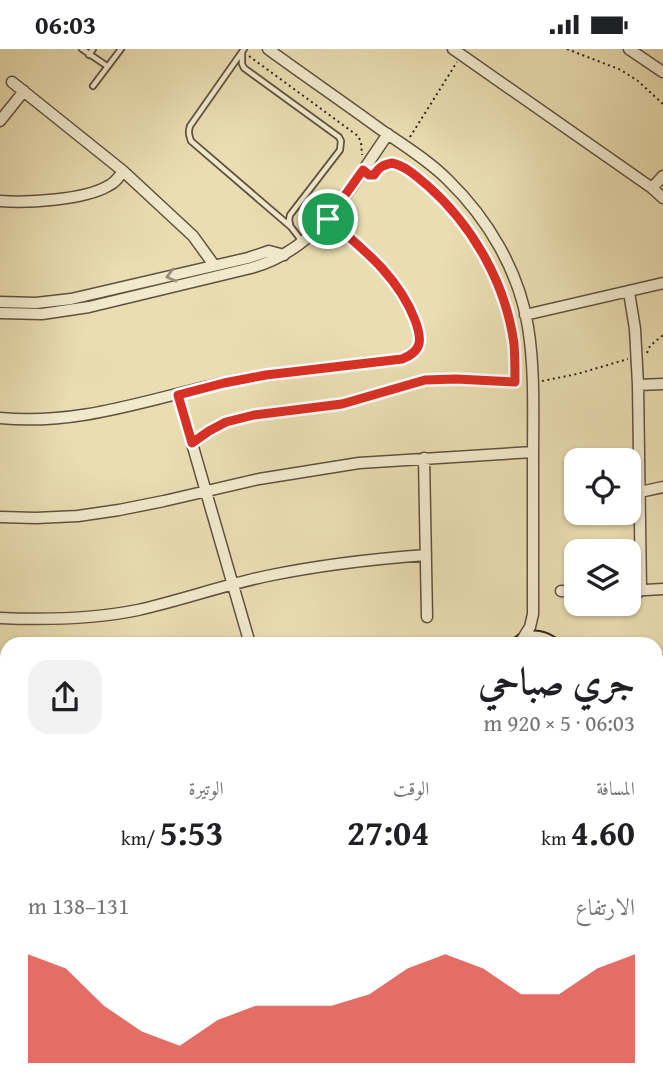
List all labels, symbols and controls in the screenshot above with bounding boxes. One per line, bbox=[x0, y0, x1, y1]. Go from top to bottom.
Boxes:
text: 06:03 bbox=[35, 5, 96, 44]
pin bbox=[298, 189, 358, 249]
icon: arrive bbox=[309, 200, 347, 238]
one-way arrow bbox=[165, 267, 177, 282]
map controls bbox=[564, 448, 641, 616]
button: locate bbox=[564, 448, 641, 525]
button: layers bbox=[564, 539, 641, 616]
text: جري صباحي bbox=[478, 652, 635, 708]
button: share bbox=[28, 660, 102, 734]
text: 06:03 · 5 × 920 m bbox=[483, 706, 635, 739]
text: الوتيرة bbox=[189, 774, 224, 802]
text: الوقت bbox=[393, 774, 429, 802]
text: المسافة bbox=[596, 774, 635, 802]
text: 5:53 bbox=[159, 807, 224, 858]
text: 27:04 bbox=[347, 807, 429, 858]
text: 4.60 bbox=[571, 807, 635, 858]
text: /km bbox=[121, 824, 159, 852]
text: km bbox=[541, 824, 571, 852]
text: 131–138 m bbox=[28, 889, 129, 922]
text: الارتفاع bbox=[575, 890, 635, 923]

